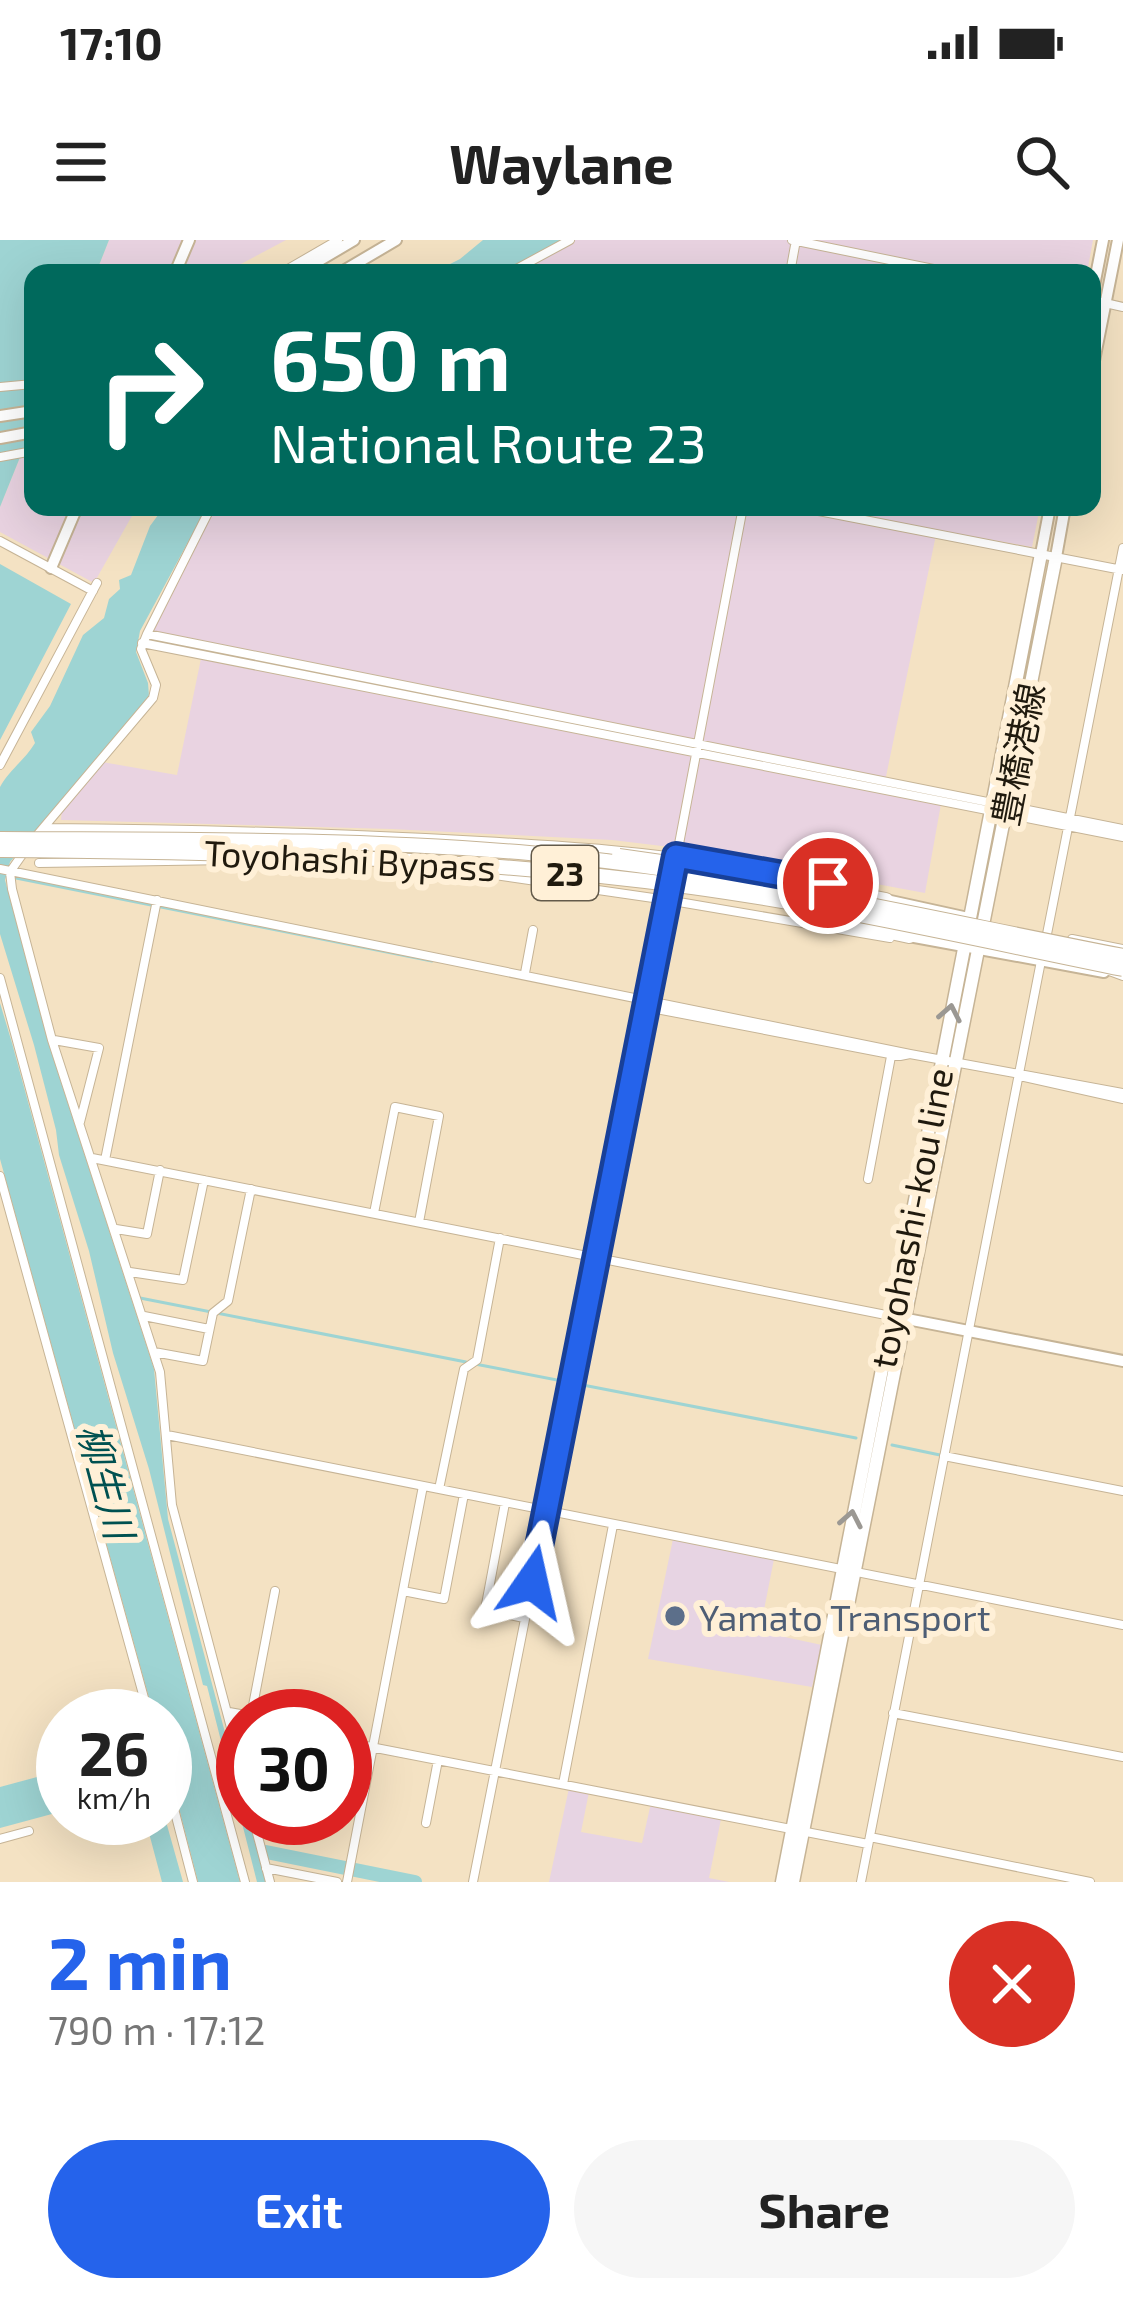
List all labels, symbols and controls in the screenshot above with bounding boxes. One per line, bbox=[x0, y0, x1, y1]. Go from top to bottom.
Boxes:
text: 17:10 bbox=[60, 15, 163, 69]
icon: menu bbox=[48, 129, 114, 195]
icon: search bbox=[1009, 129, 1075, 195]
text: Waylane bbox=[449, 130, 674, 195]
text: 650 m bbox=[270, 307, 511, 408]
icon: right bbox=[72, 312, 228, 468]
text: National Route 23 bbox=[270, 409, 707, 474]
street label: 豊橋港線 bbox=[982, 679, 1052, 829]
street label: Toyohashi Bypass bbox=[203, 830, 497, 888]
pin bbox=[777, 832, 879, 934]
road number: 23 bbox=[532, 846, 598, 900]
icon: arrive bbox=[795, 850, 861, 916]
one-way arrow bbox=[936, 1004, 962, 1024]
street label: toyohashi-kou line bbox=[860, 1064, 960, 1372]
water label: 柳生川 bbox=[69, 1418, 146, 1547]
one-way arrow bbox=[837, 1510, 863, 1530]
position arrow bbox=[469, 1519, 595, 1645]
place label: Yamato Transport bbox=[699, 1595, 990, 1638]
marker: Yamato Transport bbox=[662, 1603, 688, 1629]
speed limit sign: 30 bbox=[216, 1689, 372, 1845]
text: 26 bbox=[79, 1716, 149, 1788]
text: km/h bbox=[77, 1779, 151, 1815]
text: 2 min bbox=[48, 1918, 232, 2004]
button: close bbox=[949, 1921, 1075, 2047]
text: 790 m · 17:12 bbox=[48, 2006, 265, 2053]
button: Exit bbox=[48, 2140, 550, 2278]
button: Share bbox=[574, 2140, 1075, 2278]

